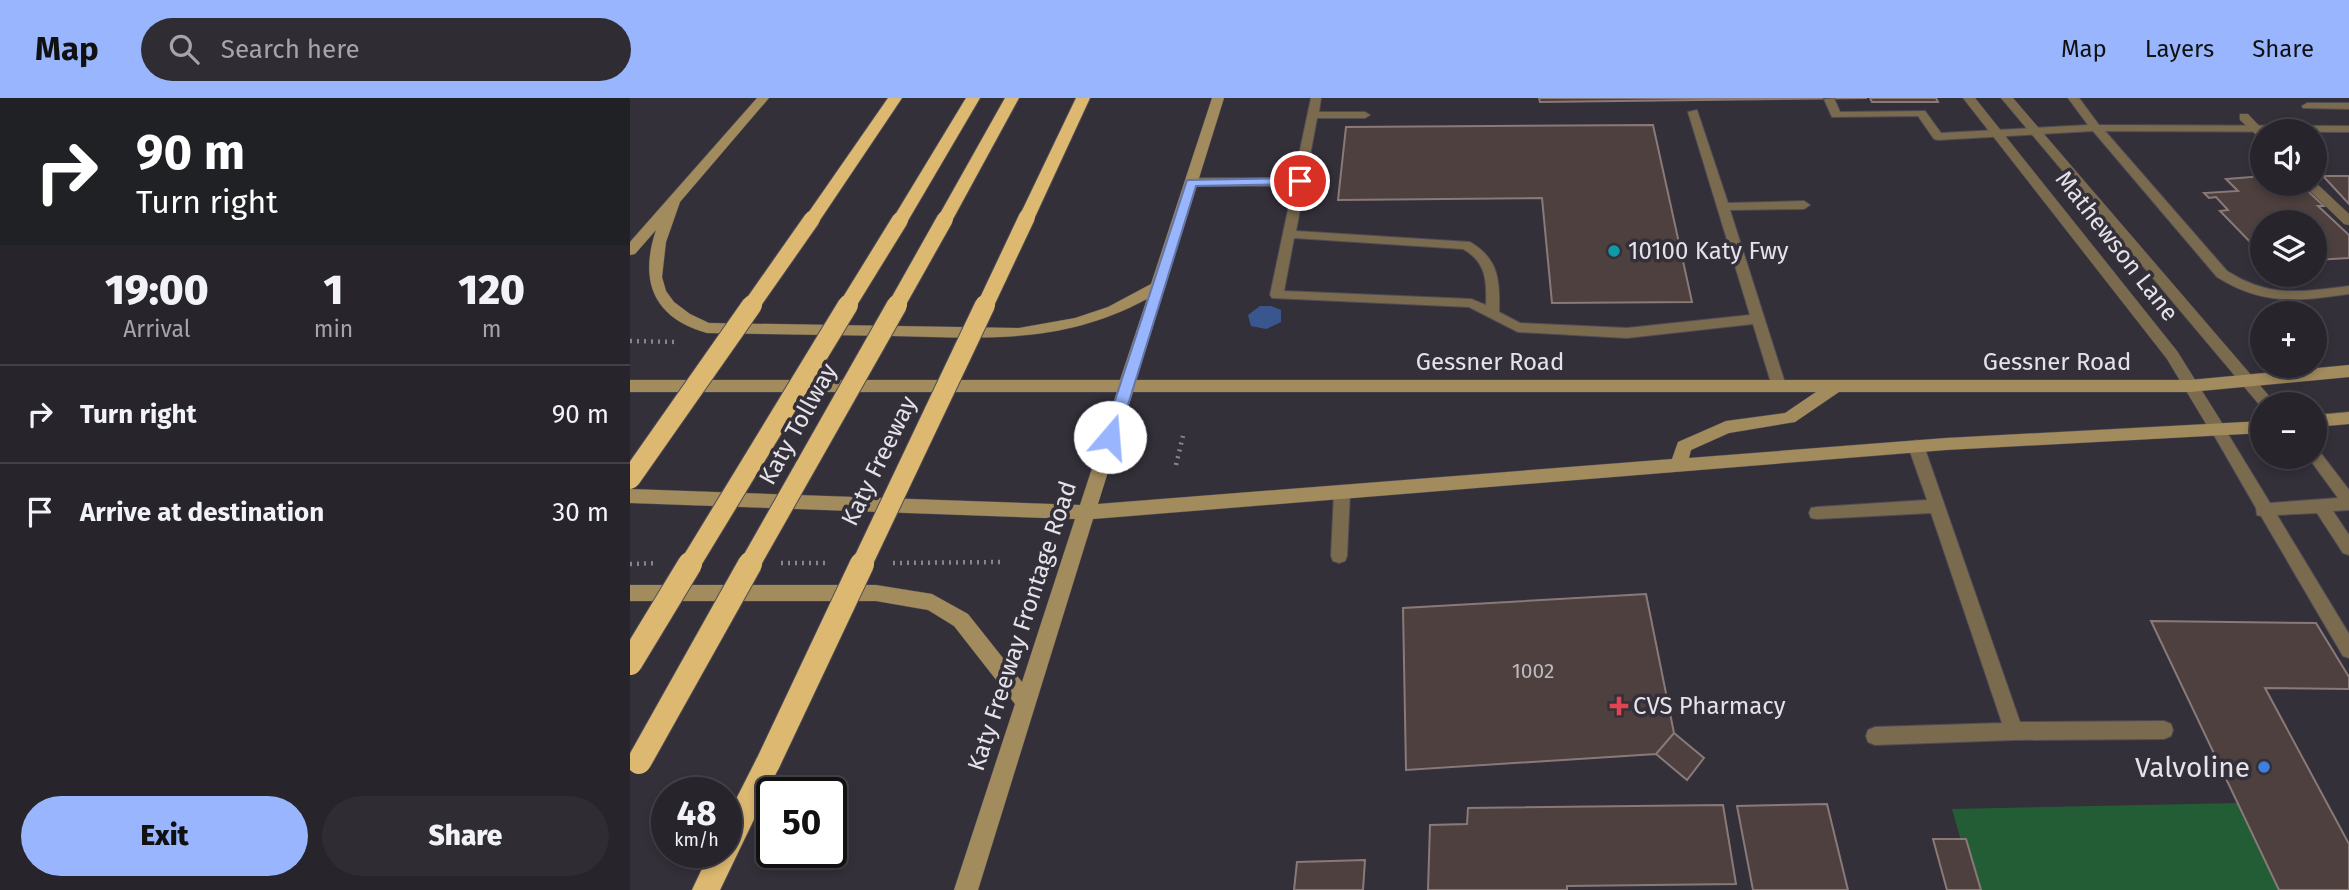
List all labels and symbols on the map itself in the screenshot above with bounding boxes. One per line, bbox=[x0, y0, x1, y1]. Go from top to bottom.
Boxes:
pin bbox=[1270, 151, 1330, 211]
street label: Mathewson Lane bbox=[2050, 166, 2184, 326]
place label: 10100 Katy Fwy bbox=[1628, 237, 1789, 265]
marker: 10100 Katy Fwy bbox=[1606, 243, 1622, 259]
street label: Gessner Road bbox=[1416, 348, 1564, 376]
street label: Gessner Road bbox=[1983, 348, 2131, 376]
street label: Katy Tollway bbox=[753, 358, 843, 490]
street label: Katy Freeway bbox=[836, 391, 923, 530]
position arrow bbox=[1073, 400, 1147, 474]
street label: Katy Freeway Frontage Road bbox=[962, 478, 1082, 774]
house number: 1002 bbox=[1512, 658, 1554, 684]
place label: CVS Pharmacy bbox=[1633, 692, 1786, 720]
marker: CVS Pharmacy bbox=[1611, 698, 1627, 714]
place label: Valvoline bbox=[2135, 751, 2250, 784]
marker: Valvoline bbox=[2256, 759, 2272, 775]
speed limit sign: 50 bbox=[756, 777, 847, 868]

